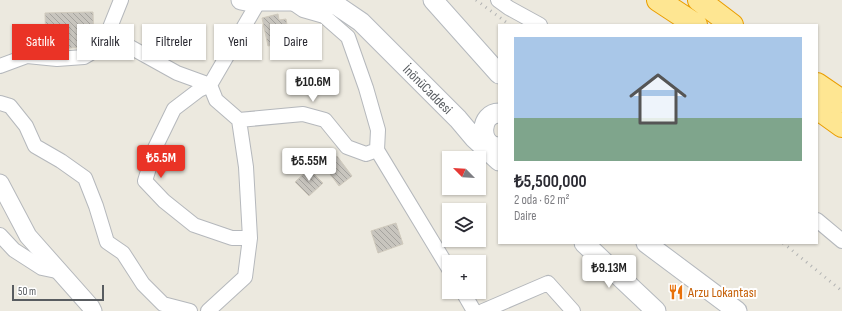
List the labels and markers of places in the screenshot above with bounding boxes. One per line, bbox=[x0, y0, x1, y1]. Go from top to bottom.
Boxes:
pin: ₺10.6M bbox=[280, 69, 346, 103]
pin: ₺5.5M bbox=[133, 145, 189, 179]
pin: ₺5.55M bbox=[276, 148, 342, 182]
pin: ₺9.13M bbox=[576, 255, 642, 289]
restaurant icon: Arzu Lokantası bbox=[667, 283, 685, 301]
place label: Arzu Lokantası bbox=[687, 284, 756, 301]

